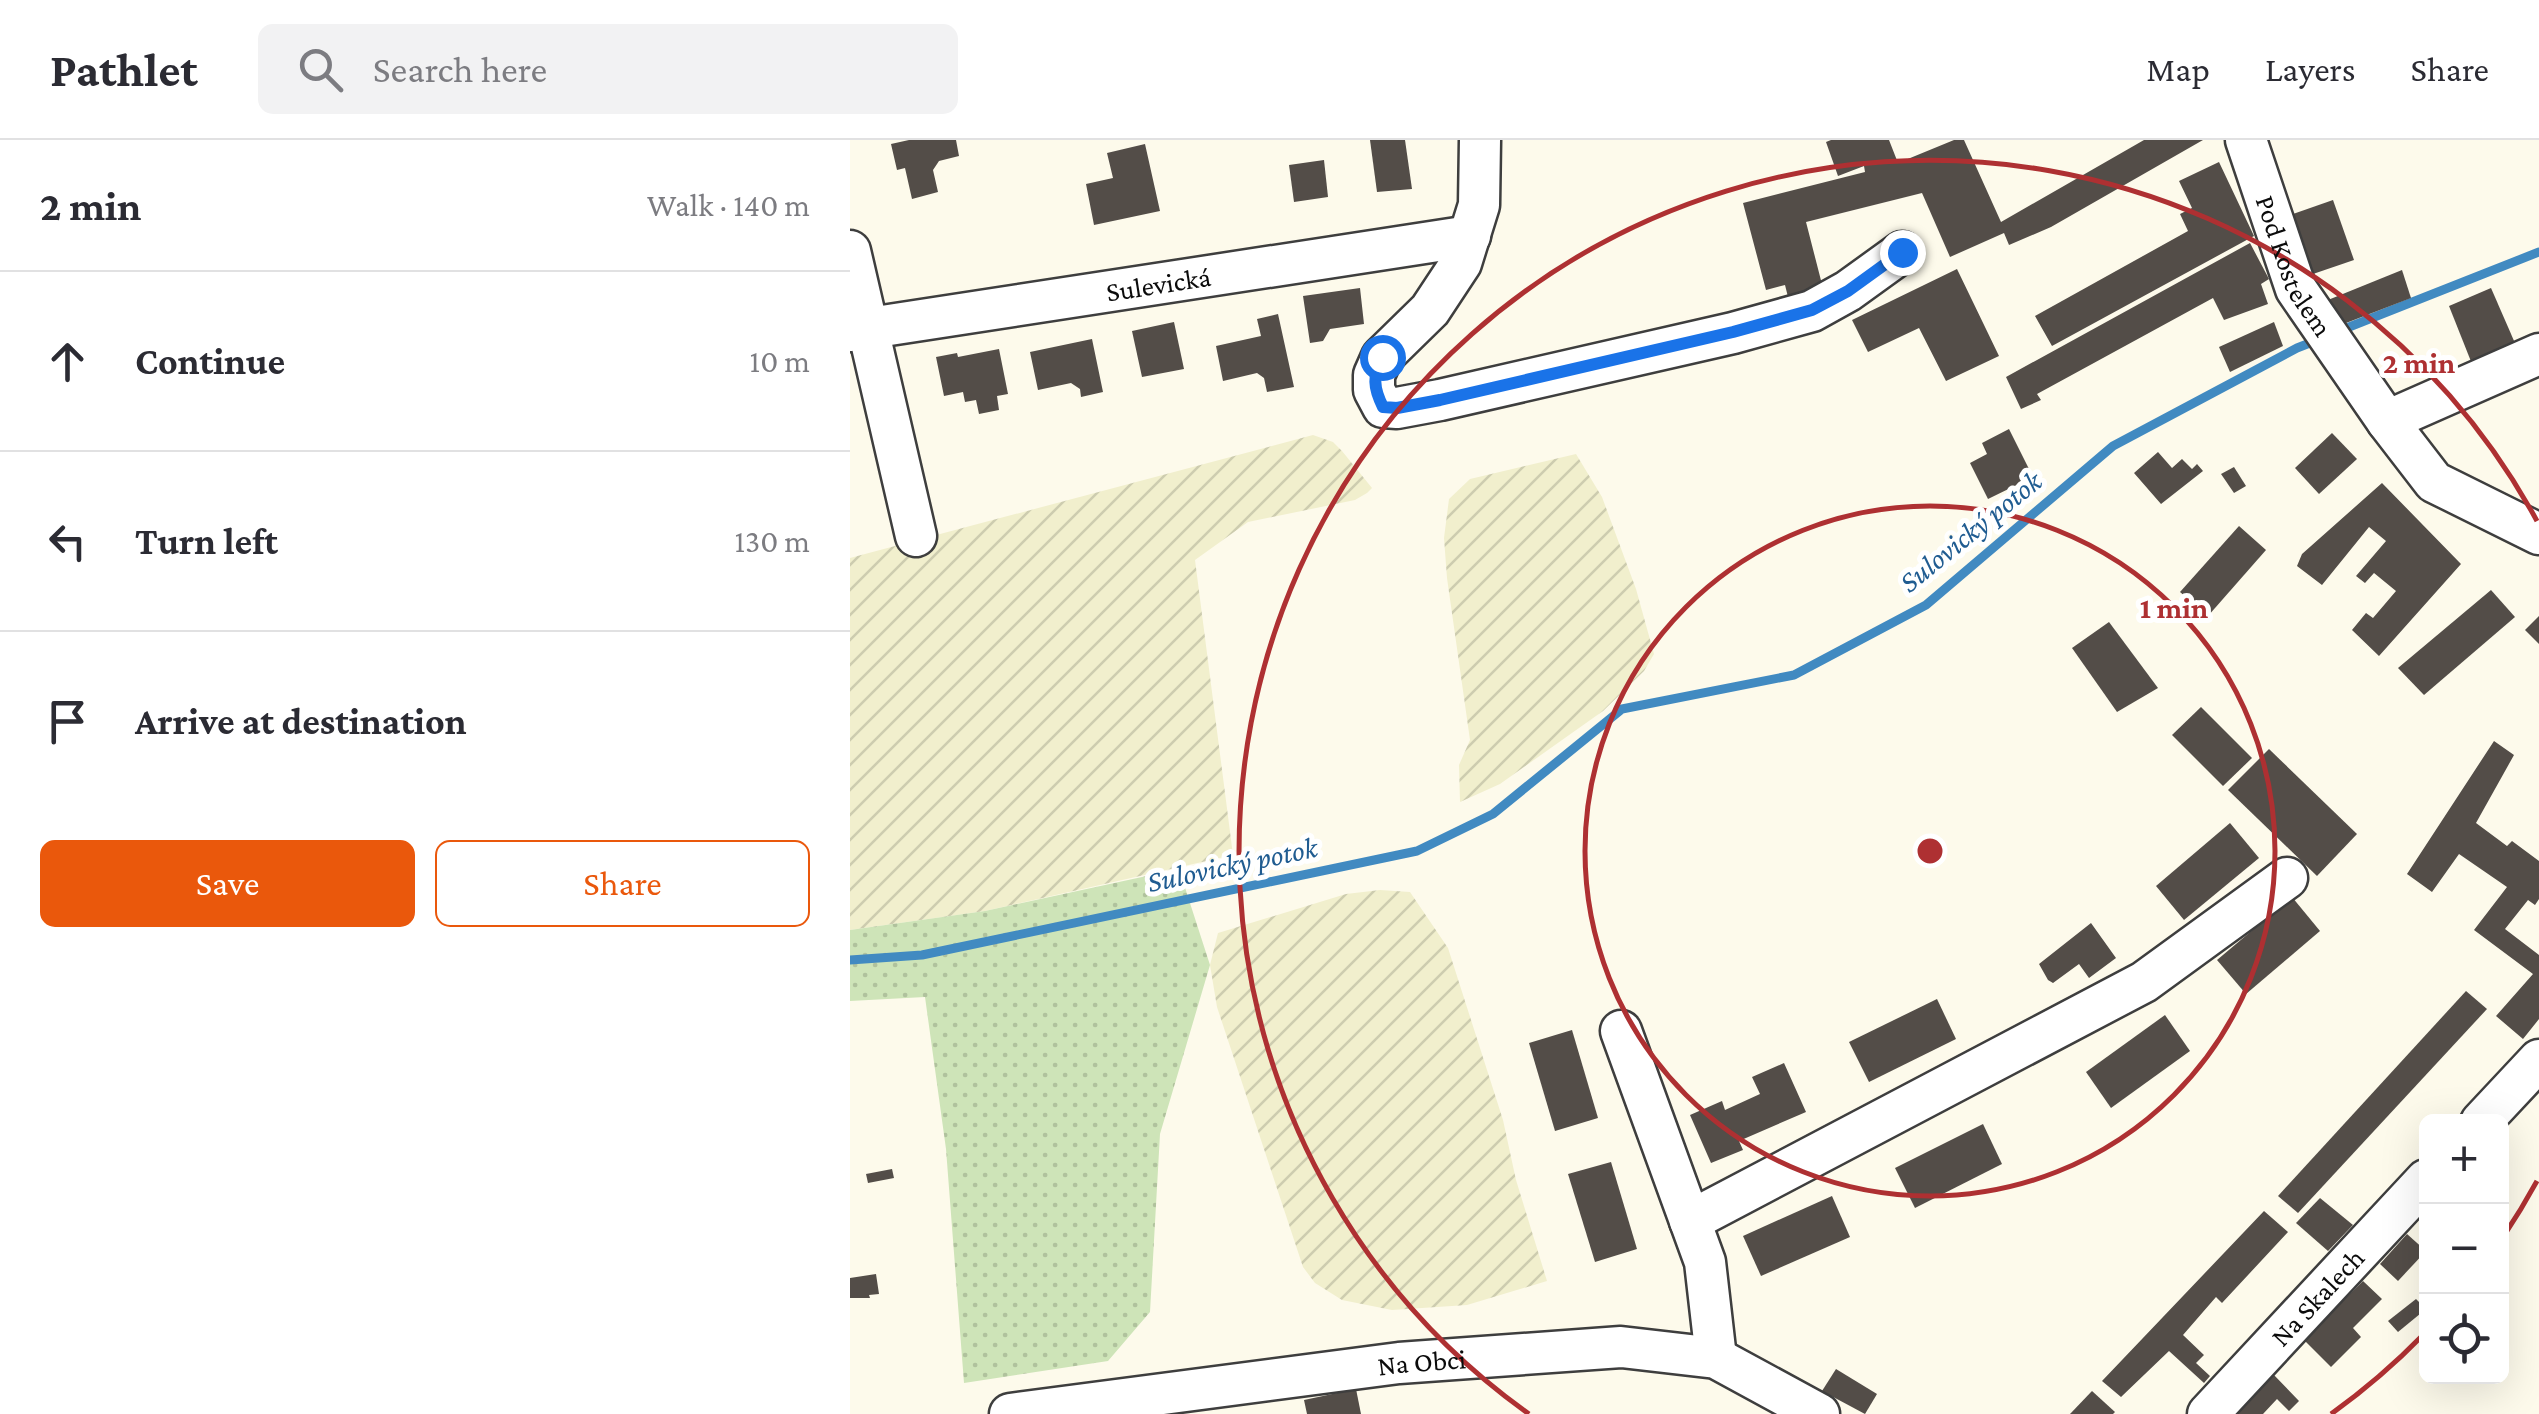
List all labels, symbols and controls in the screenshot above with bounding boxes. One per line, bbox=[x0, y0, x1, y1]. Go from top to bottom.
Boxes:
search box bbox=[258, 24, 958, 114]
icon: search bbox=[293, 42, 348, 97]
text: Pathlet bbox=[50, 43, 198, 96]
text: Search here bbox=[373, 48, 547, 90]
text: Map bbox=[2146, 50, 2210, 89]
text: Layers bbox=[2265, 50, 2356, 89]
text: Share bbox=[2411, 50, 2489, 89]
text: 2 min bbox=[40, 182, 141, 229]
text: Walk · 140 m bbox=[647, 187, 810, 223]
street label: Pod Kostelem bbox=[2250, 191, 2339, 342]
route end bbox=[1880, 230, 1926, 276]
street label: Sulevická bbox=[1104, 260, 1213, 307]
icon: ahead bbox=[40, 334, 95, 389]
route start bbox=[1360, 335, 1406, 381]
text: Continue bbox=[135, 340, 285, 382]
text: 10 m bbox=[750, 343, 810, 379]
text: 2 min bbox=[2383, 346, 2455, 379]
water label: Sulovický potok bbox=[1892, 463, 2050, 599]
icon: left bbox=[40, 514, 95, 569]
text: Turn left bbox=[135, 520, 278, 562]
text: 130 m bbox=[734, 523, 810, 559]
text: 1 min bbox=[2140, 591, 2208, 624]
icon: arrive bbox=[40, 694, 95, 749]
text: Arrive at destination bbox=[135, 700, 467, 742]
water label: Sulovický potok bbox=[1144, 829, 1322, 899]
centre of rings bbox=[1912, 833, 1948, 869]
button: Save bbox=[40, 840, 415, 927]
button: Share bbox=[435, 840, 810, 927]
map controls bbox=[2419, 1114, 2509, 1384]
button: + bbox=[2419, 1114, 2509, 1204]
button: − bbox=[2419, 1204, 2509, 1294]
street label: Na Skalech bbox=[2264, 1242, 2370, 1352]
button: locate bbox=[2419, 1294, 2509, 1384]
street label: Na Obci bbox=[1376, 1343, 1467, 1381]

